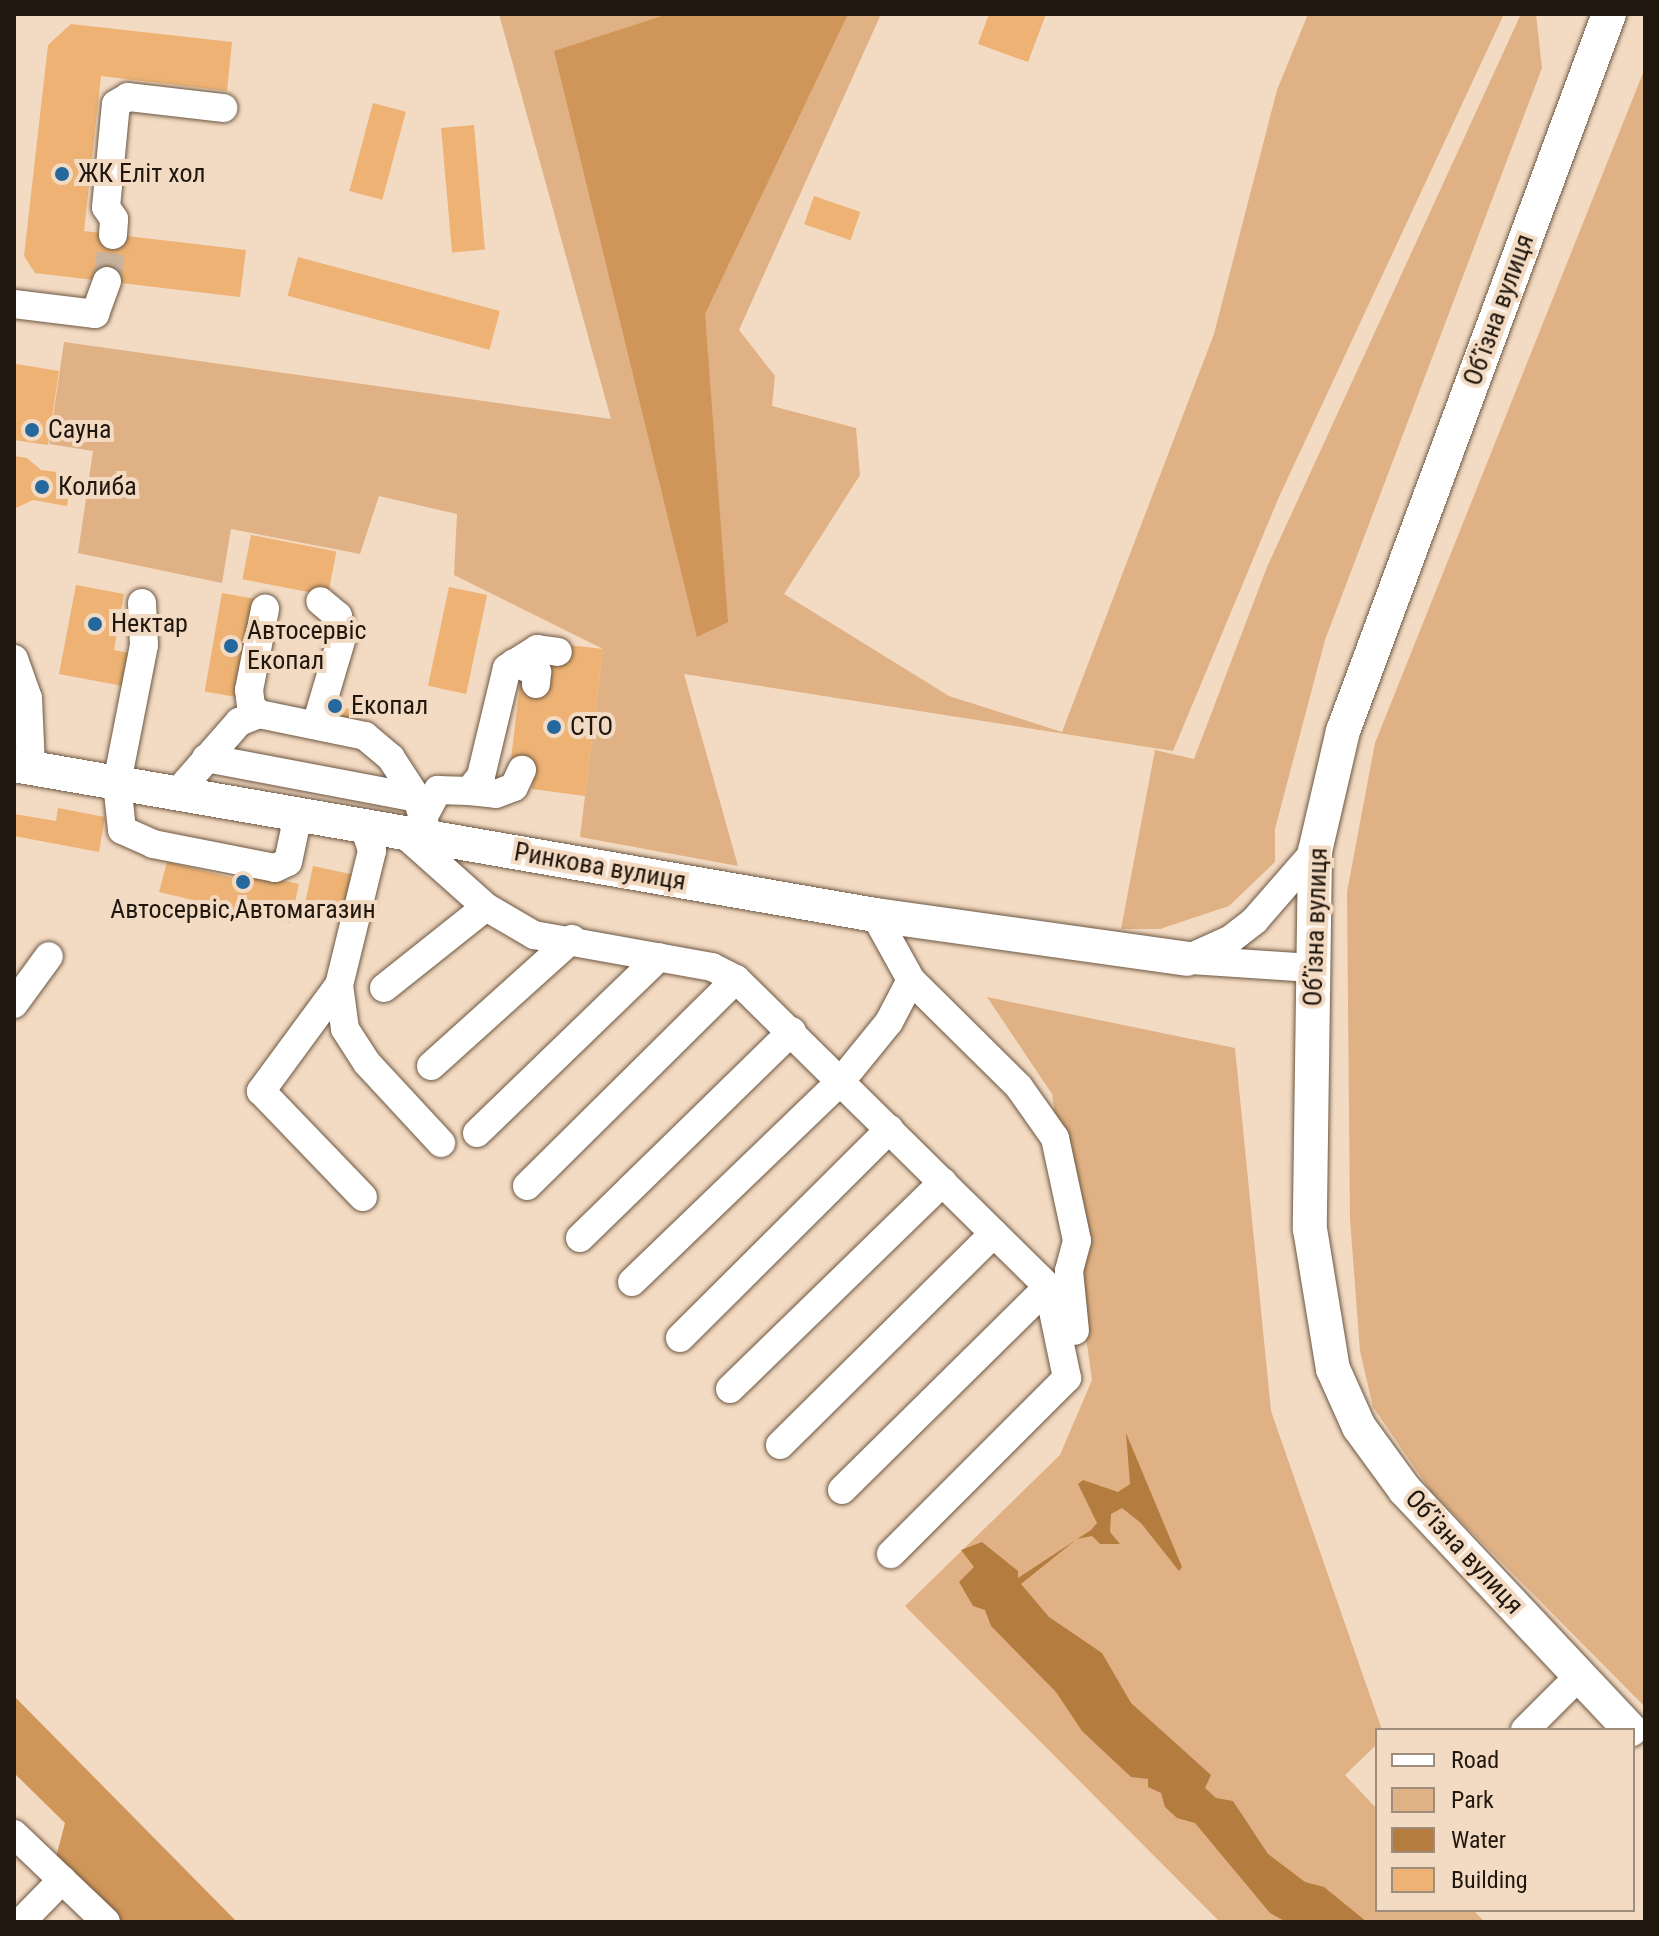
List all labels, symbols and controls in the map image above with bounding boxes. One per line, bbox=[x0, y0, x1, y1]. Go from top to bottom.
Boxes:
place label: ЖК Еліт хол bbox=[78, 158, 206, 190]
marker: ЖК Еліт хол bbox=[53, 165, 71, 183]
street label: Обʼїзна вулиця bbox=[1457, 230, 1541, 390]
place label: Сауна bbox=[48, 414, 112, 446]
marker: Сауна bbox=[23, 421, 41, 439]
place label: Колиба bbox=[58, 471, 137, 503]
marker: Колиба bbox=[33, 478, 51, 496]
place label: Нектар bbox=[111, 608, 188, 640]
marker: Нектар bbox=[86, 615, 104, 633]
place label: Автосервіс Екопал bbox=[247, 615, 367, 676]
marker: Автосервіс Екопал bbox=[222, 637, 240, 655]
place label: Екопал bbox=[351, 690, 428, 722]
marker: Екопал bbox=[326, 697, 344, 715]
place label: СТО bbox=[570, 711, 613, 743]
marker: СТО bbox=[545, 718, 563, 736]
street label: Ринкова вулиця bbox=[512, 837, 688, 897]
street label: Обʼїзна вулиця bbox=[1298, 847, 1334, 1007]
marker: Автосервіс,Автомагазин bbox=[234, 873, 252, 891]
place label: Автосервіс,Автомагазин bbox=[110, 894, 376, 926]
street label: Обʼїзна вулиця bbox=[1398, 1483, 1530, 1621]
legend bbox=[1375, 1728, 1635, 1912]
text: Road bbox=[1451, 1746, 1499, 1774]
text: Park bbox=[1451, 1786, 1494, 1814]
text: Water bbox=[1451, 1826, 1506, 1854]
text: Building bbox=[1451, 1866, 1528, 1894]

